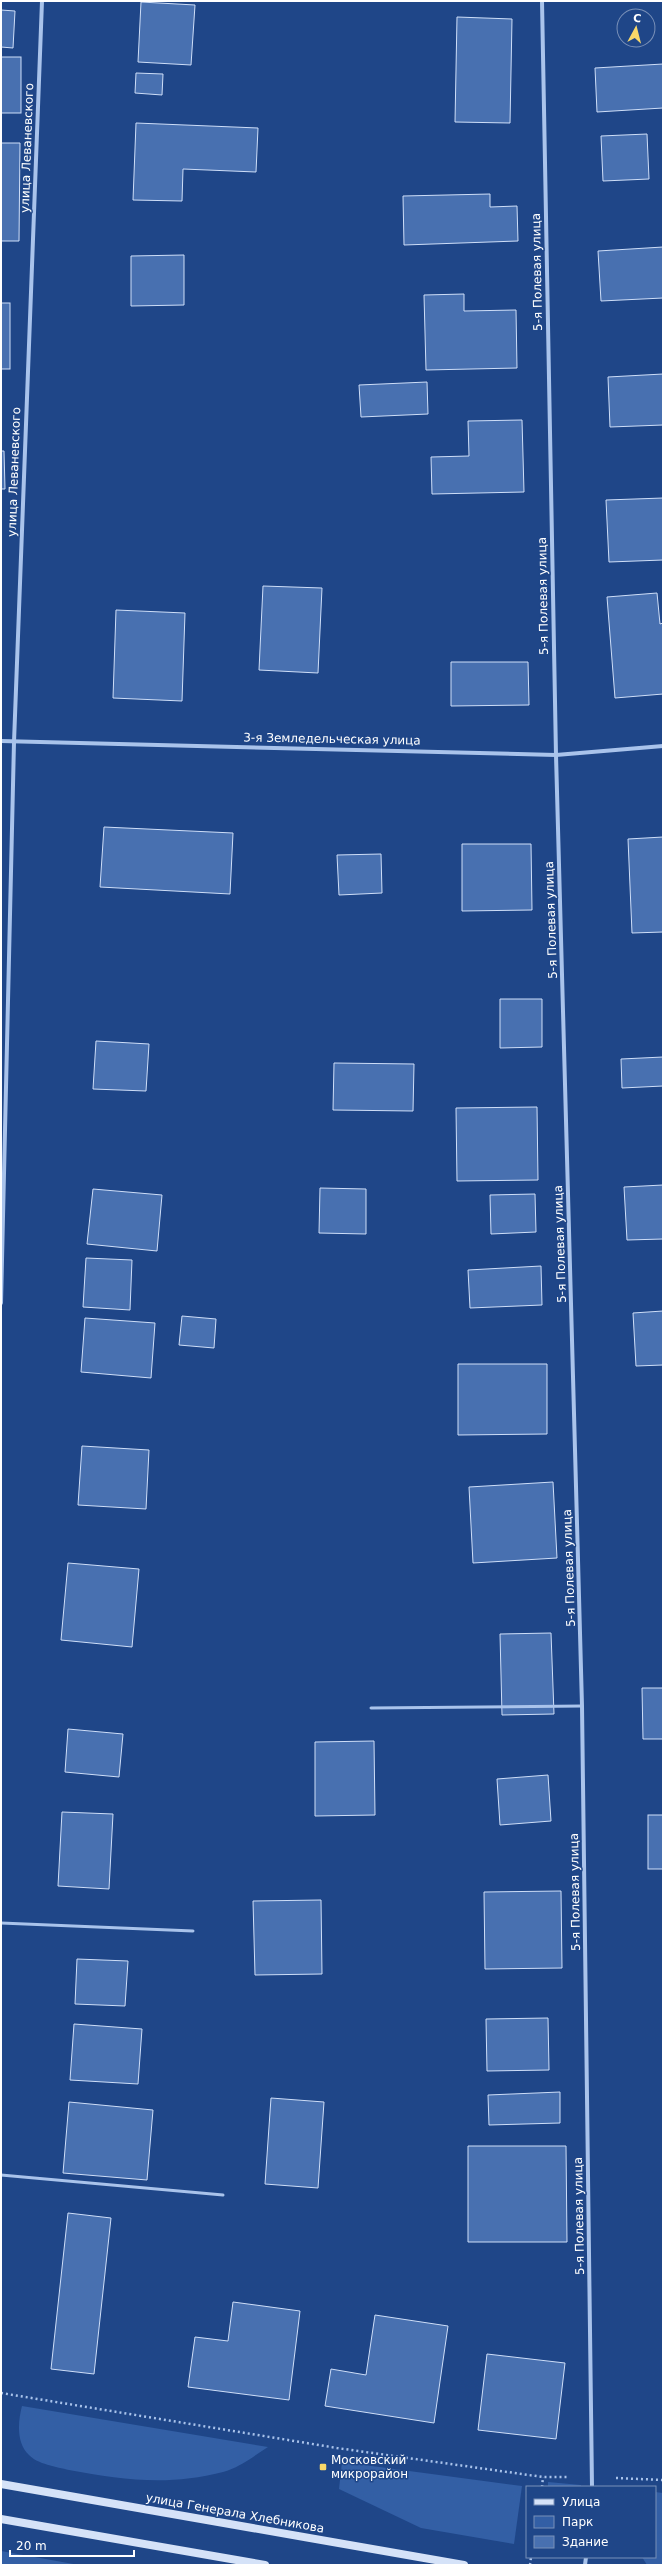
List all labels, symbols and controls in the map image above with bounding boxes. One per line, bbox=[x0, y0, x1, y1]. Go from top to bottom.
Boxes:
north arrow bbox=[616, 8, 656, 48]
text: С bbox=[632, 12, 642, 26]
street label: улица Леваневского bbox=[18, 83, 36, 213]
street label: 5-я Полевая улица bbox=[529, 213, 545, 331]
street label: улица Леваневского bbox=[5, 407, 23, 537]
street label: 5-я Полевая улица bbox=[535, 537, 551, 655]
street label: 3-я Земледельческая улица bbox=[243, 730, 421, 748]
street label: 5-я Полевая улица bbox=[542, 861, 560, 979]
street label: 5-я Полевая улица bbox=[551, 1185, 569, 1303]
street label: 5-я Полевая улица bbox=[560, 1509, 578, 1627]
street label: 5-я Полевая улица bbox=[567, 1833, 583, 1951]
street label: 5-я Полевая улица bbox=[571, 2157, 587, 2275]
place label: Московский микрорайон bbox=[331, 2453, 408, 2481]
marker: Московский микрорайон bbox=[318, 2462, 328, 2472]
legend bbox=[526, 2486, 656, 2558]
street label: улица Генерала Хлебникова bbox=[145, 2490, 325, 2536]
text: Улица bbox=[562, 2495, 600, 2509]
text: Парк bbox=[562, 2515, 593, 2529]
scale bar bbox=[10, 2532, 134, 2558]
text: Здание bbox=[562, 2535, 608, 2549]
text: 20 m bbox=[16, 2539, 47, 2553]

